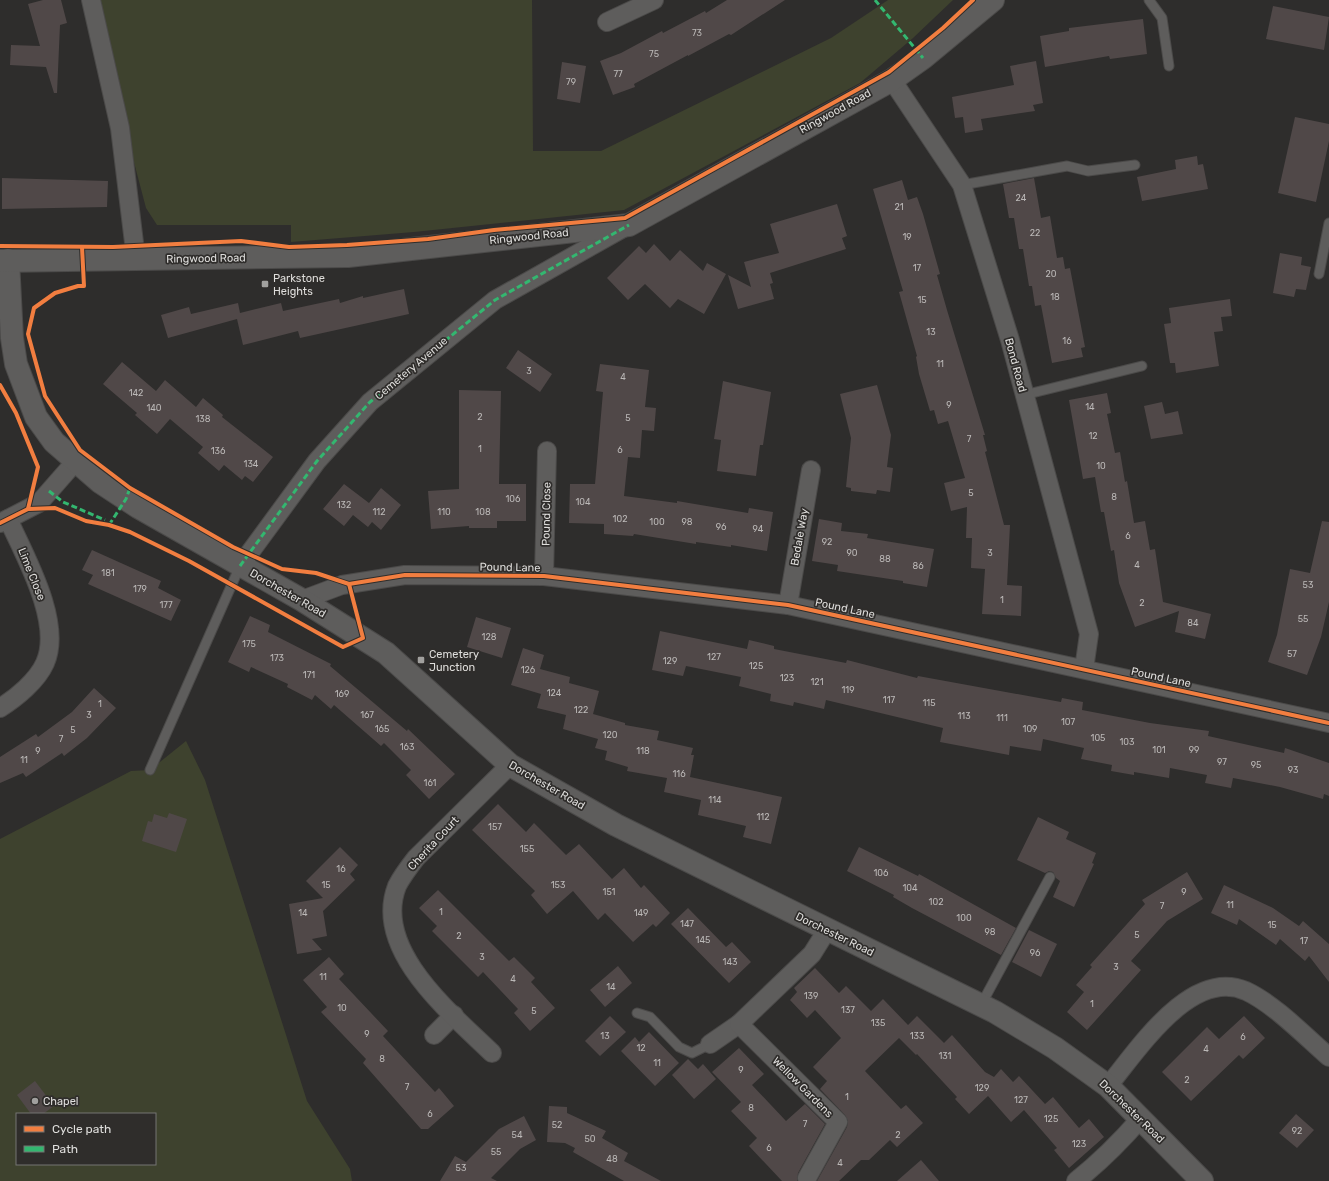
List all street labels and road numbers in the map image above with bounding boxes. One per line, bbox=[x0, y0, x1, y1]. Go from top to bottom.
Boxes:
street label: Ringwood Road bbox=[797, 86, 873, 136]
street label: Ringwood Road bbox=[489, 226, 569, 247]
street label: Ringwood Road bbox=[166, 251, 246, 266]
street label: Cemetery Avenue bbox=[372, 334, 450, 403]
street label: Bond Road bbox=[1002, 337, 1029, 394]
street label: Pound Close bbox=[539, 482, 554, 546]
street label: Bedale Way bbox=[788, 507, 811, 567]
street label: Lime Close bbox=[15, 546, 48, 602]
street label: Pound Lane bbox=[479, 560, 541, 575]
street label: Dorchester Road bbox=[247, 566, 328, 620]
street label: Pound Lane bbox=[814, 596, 876, 621]
street label: Pound Lane bbox=[1130, 665, 1192, 690]
street label: Dorchester Road bbox=[506, 758, 587, 812]
street label: Cherita Court bbox=[405, 813, 462, 873]
street label: Dorchester Road bbox=[793, 910, 876, 959]
street label: Wellow Gardens bbox=[770, 1054, 836, 1121]
street label: Dorchester Road bbox=[1096, 1077, 1167, 1146]

